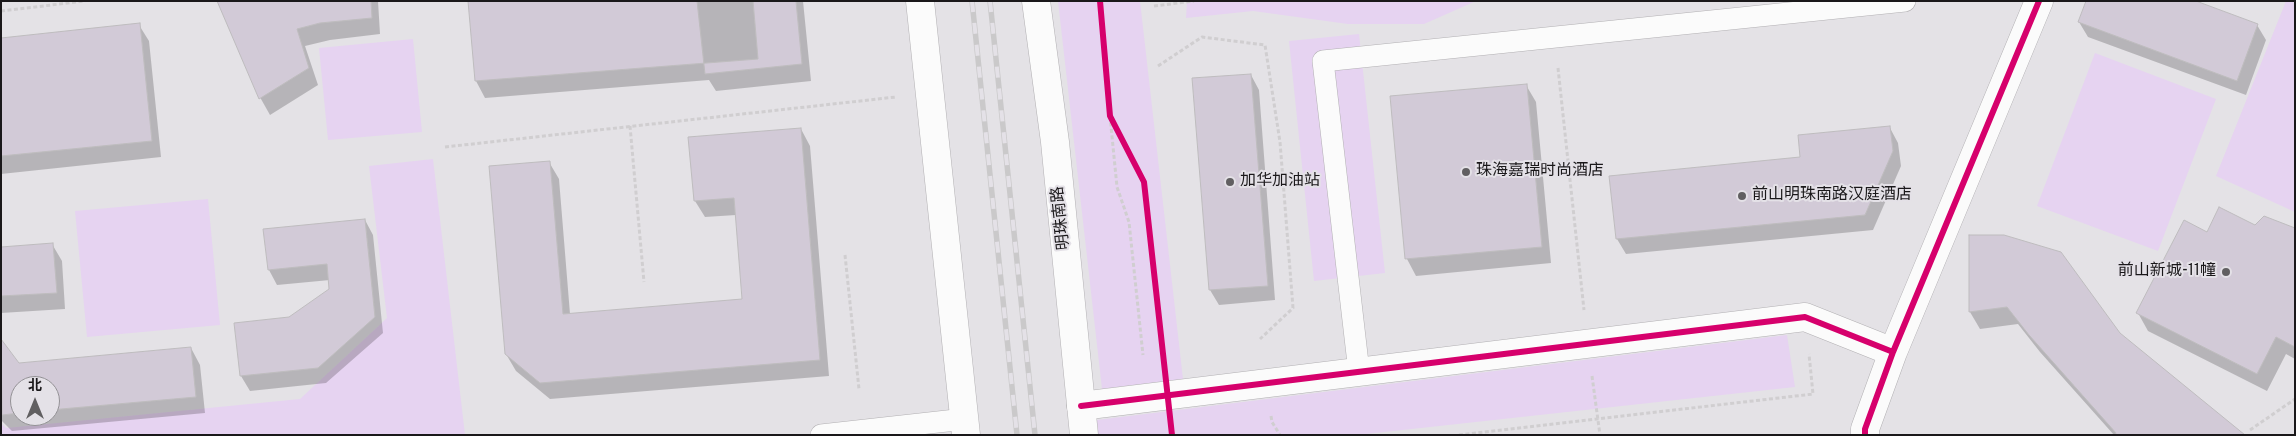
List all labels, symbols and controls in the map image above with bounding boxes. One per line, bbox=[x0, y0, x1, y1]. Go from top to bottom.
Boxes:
place label: 珠海嘉瑞时尚酒店 bbox=[1476, 162, 1604, 182]
marker: 珠海嘉瑞时尚酒店 bbox=[1460, 166, 1472, 178]
place label: 加华加油站 bbox=[1240, 172, 1320, 192]
marker: 加华加油站 bbox=[1224, 176, 1236, 188]
street label: 明珠南路 bbox=[1049, 185, 1075, 251]
place label: 前山明珠南路汉庭酒店 bbox=[1752, 186, 1912, 206]
marker: 前山明珠南路汉庭酒店 bbox=[1736, 190, 1748, 202]
place label: 前山新城-11幢 bbox=[2118, 262, 2216, 282]
marker: 前山新城-11幢 bbox=[2220, 266, 2232, 278]
north arrow bbox=[10, 376, 60, 426]
text: 北 bbox=[28, 378, 42, 395]

